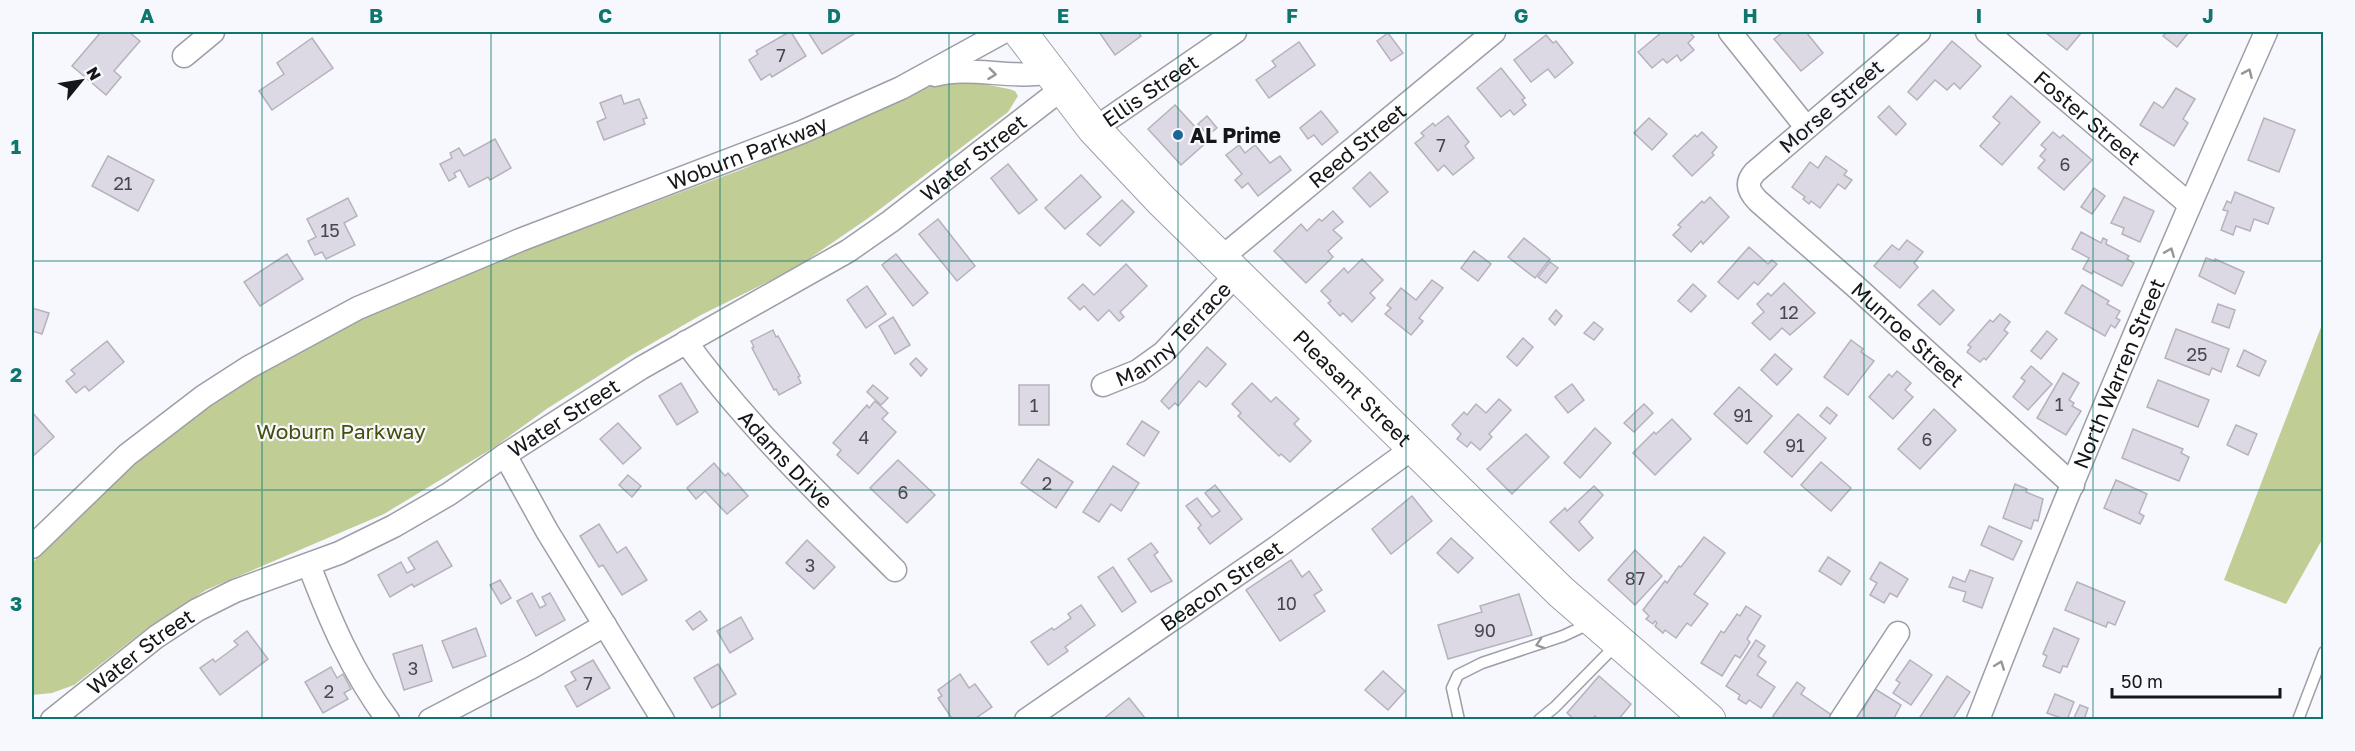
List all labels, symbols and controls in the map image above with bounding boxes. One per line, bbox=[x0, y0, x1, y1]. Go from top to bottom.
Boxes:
text: A bbox=[140, 3, 154, 27]
text: B bbox=[369, 3, 383, 27]
text: C bbox=[598, 3, 612, 27]
text: D bbox=[827, 3, 841, 27]
text: E bbox=[1057, 3, 1069, 27]
text: F bbox=[1286, 3, 1298, 27]
text: G bbox=[1514, 3, 1528, 27]
text: H bbox=[1742, 3, 1758, 27]
text: I bbox=[1976, 3, 1982, 27]
text: J bbox=[2202, 3, 2214, 27]
house number: 7 bbox=[776, 44, 786, 66]
street label: Ellis Street bbox=[1097, 48, 1203, 132]
north arrow bbox=[51, 51, 111, 111]
street label: Morse Street bbox=[1774, 54, 1888, 158]
text: N bbox=[82, 63, 106, 84]
street label: Foster Street bbox=[2029, 65, 2146, 170]
one-way arrow bbox=[987, 67, 996, 79]
one-way arrow bbox=[2240, 68, 2252, 79]
street label: Reed Street bbox=[1303, 98, 1411, 193]
street label: Water Street bbox=[915, 108, 1031, 207]
street label: Woburn Parkway bbox=[664, 109, 832, 195]
place label: AL Prime bbox=[1190, 122, 1281, 148]
marker: AL Prime bbox=[1171, 128, 1185, 142]
text: 1 bbox=[11, 134, 21, 158]
house number: 7 bbox=[1436, 134, 1446, 156]
house number: 6 bbox=[2060, 153, 2070, 175]
house number: 21 bbox=[113, 172, 133, 194]
house number: 15 bbox=[320, 219, 340, 241]
one-way arrow bbox=[2163, 247, 2175, 258]
street label: North Warren Street bbox=[2067, 274, 2170, 472]
street label: Manny Terrace bbox=[1111, 276, 1236, 392]
street label: Munroe Street bbox=[1846, 276, 1970, 393]
house number: 12 bbox=[1779, 301, 1799, 323]
street label: Pleasant Street bbox=[1288, 324, 1417, 452]
house number: 25 bbox=[2187, 343, 2207, 365]
text: 2 bbox=[10, 362, 22, 386]
street label: Water Street bbox=[503, 372, 624, 463]
house number: 1 bbox=[2055, 393, 2064, 415]
house number: 1 bbox=[1030, 394, 1039, 416]
street label: Adams Drive bbox=[733, 404, 838, 514]
house number: 91 bbox=[1733, 404, 1753, 426]
park label: Woburn Parkway bbox=[256, 418, 426, 444]
house number: 4 bbox=[859, 426, 870, 448]
house number: 6 bbox=[1922, 428, 1932, 450]
house number: 91 bbox=[1785, 434, 1805, 456]
house number: 2 bbox=[1042, 472, 1052, 494]
house number: 6 bbox=[898, 481, 908, 503]
street label: Beacon Street bbox=[1155, 534, 1287, 637]
house number: 3 bbox=[805, 554, 815, 576]
house number: 87 bbox=[1625, 567, 1645, 589]
text: 3 bbox=[10, 591, 22, 615]
house number: 10 bbox=[1277, 592, 1297, 614]
street label: Water Street bbox=[82, 603, 199, 700]
house number: 90 bbox=[1474, 619, 1496, 641]
one-way arrow bbox=[1535, 637, 1546, 649]
house number: 3 bbox=[408, 657, 418, 679]
one-way arrow bbox=[1992, 660, 2005, 671]
scale bar bbox=[2112, 661, 2280, 699]
text: 50 m bbox=[2121, 670, 2163, 692]
house number: 7 bbox=[583, 672, 593, 694]
house number: 2 bbox=[324, 680, 334, 702]

